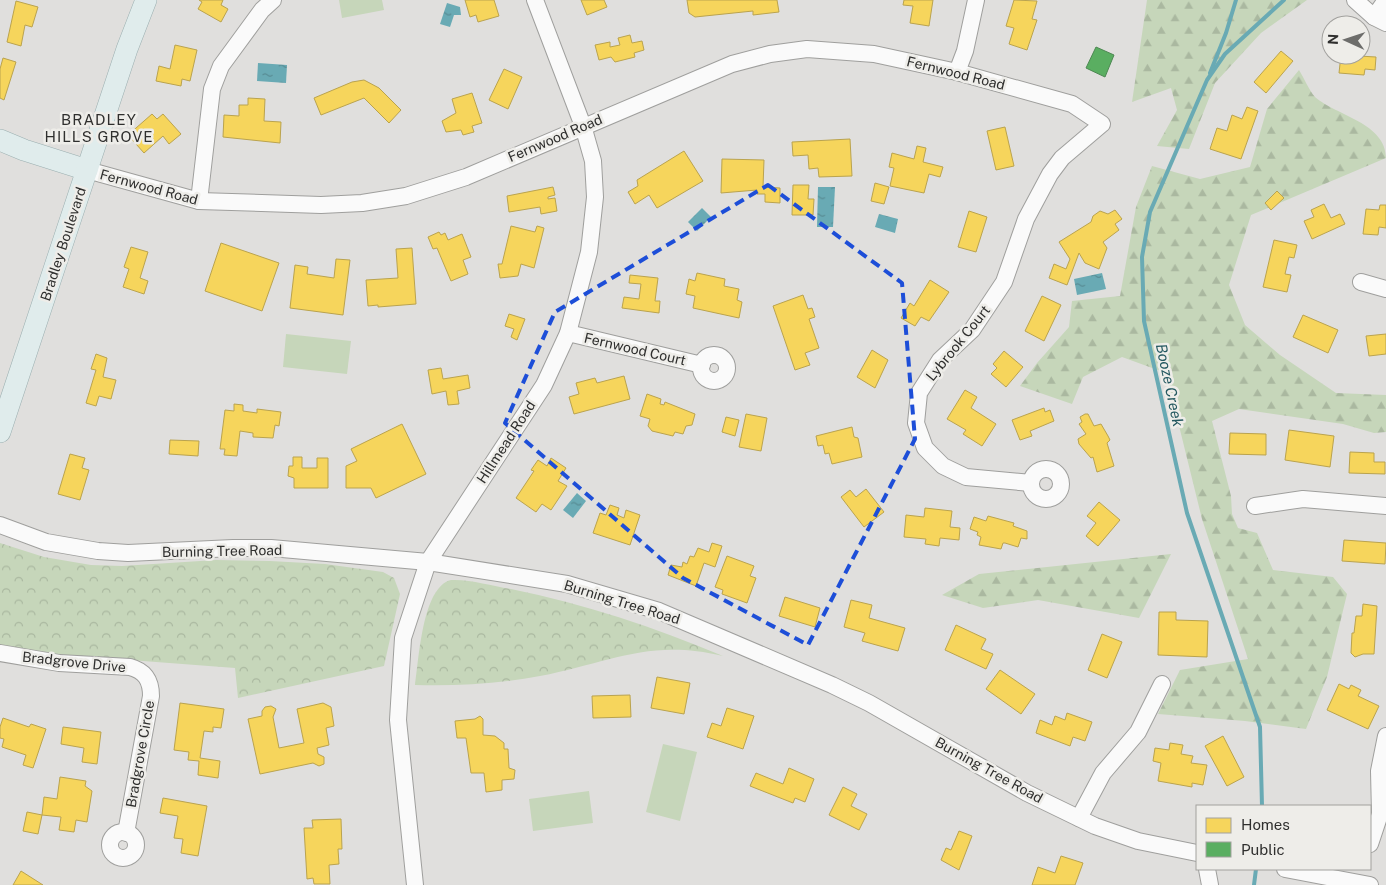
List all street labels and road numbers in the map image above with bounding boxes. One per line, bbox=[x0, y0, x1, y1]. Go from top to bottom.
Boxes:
street label: Fernwood Road bbox=[905, 53, 1007, 93]
street label: Fernwood Road bbox=[505, 111, 605, 165]
street label: Fernwood Road bbox=[98, 166, 200, 208]
street label: Bradley Boulevard bbox=[37, 185, 89, 303]
street label: Lybrook Court bbox=[923, 302, 993, 384]
street label: Fernwood Court bbox=[582, 329, 688, 369]
street label: Hillmead Road bbox=[473, 398, 539, 486]
street label: Burning Tree Road bbox=[162, 542, 282, 560]
street label: Burning Tree Road bbox=[562, 577, 682, 627]
street label: Bradgrove Drive bbox=[21, 649, 127, 675]
street label: Bradgrove Circle bbox=[123, 699, 157, 809]
street label: Burning Tree Road bbox=[932, 734, 1046, 806]

